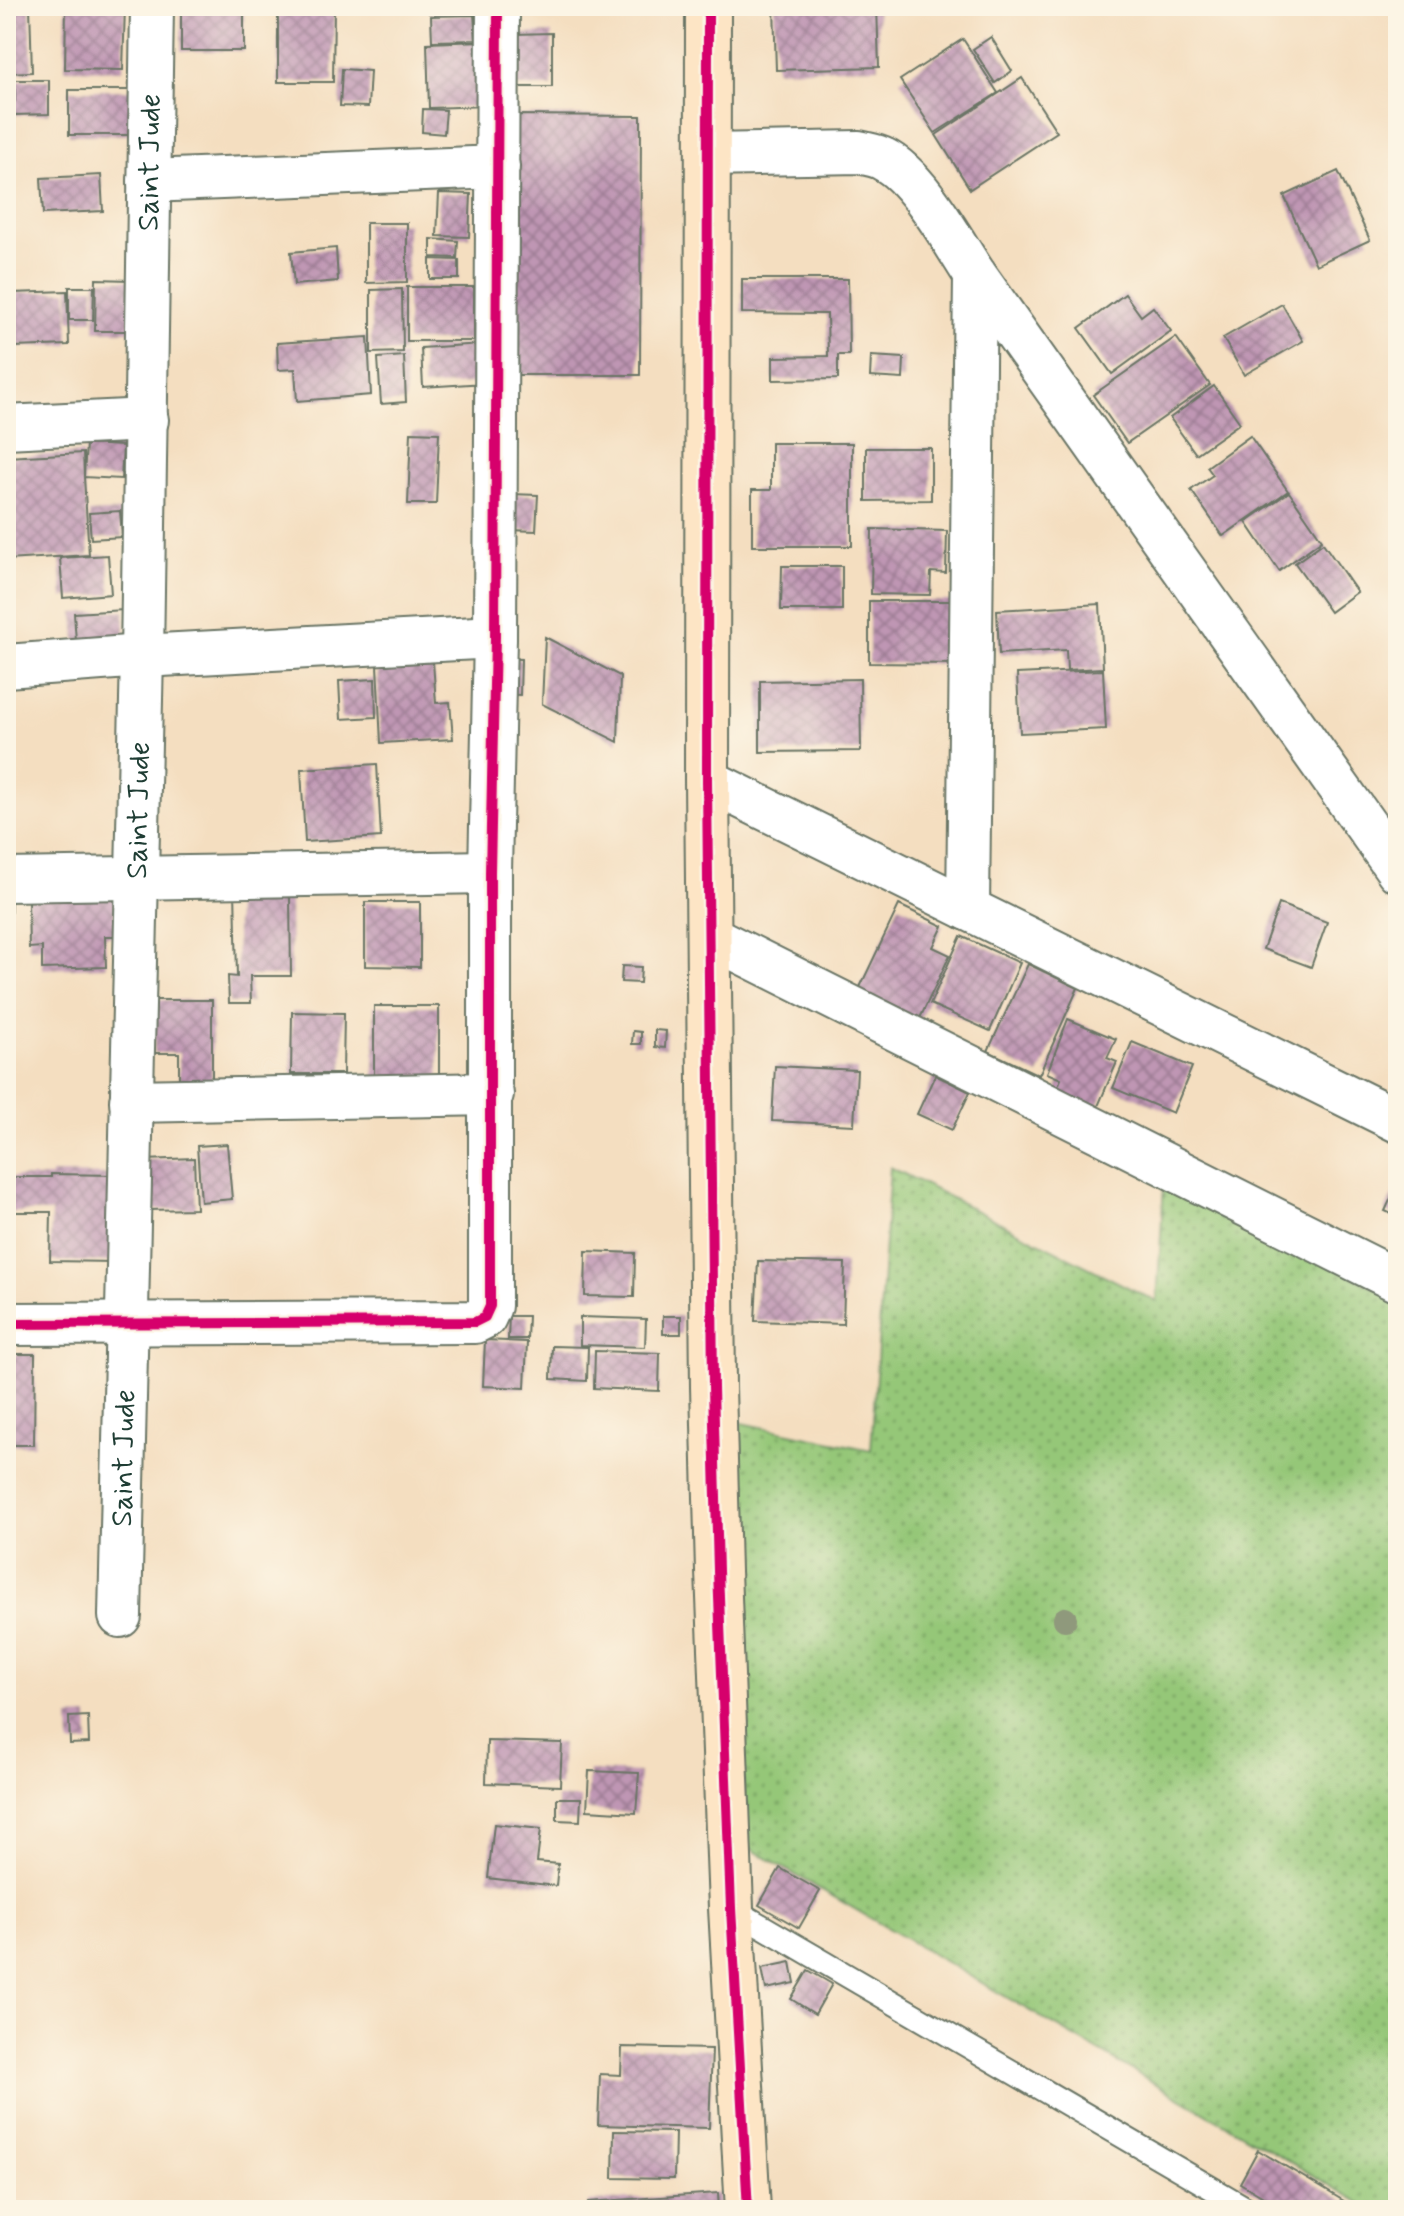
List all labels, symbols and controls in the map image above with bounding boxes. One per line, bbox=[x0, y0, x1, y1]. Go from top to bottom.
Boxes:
street label: Saint Jude bbox=[129, 93, 170, 231]
street label: Saint Jude bbox=[117, 741, 160, 879]
street label: Saint Jude bbox=[103, 1389, 145, 1527]

